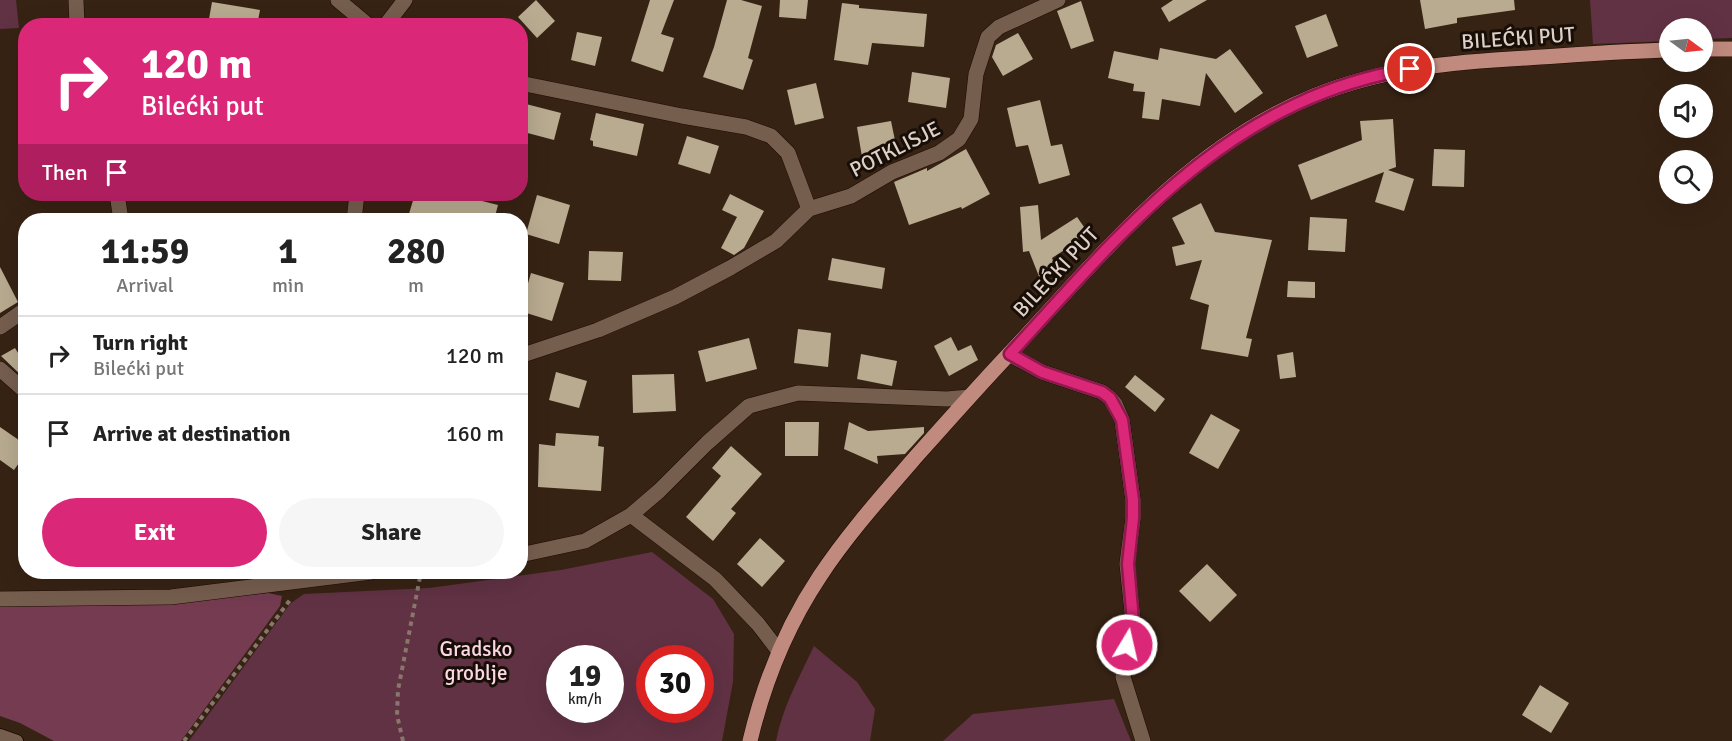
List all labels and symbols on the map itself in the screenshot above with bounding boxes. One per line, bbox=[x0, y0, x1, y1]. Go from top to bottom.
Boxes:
north arrow bbox=[1659, 18, 1713, 72]
street label: BILEĆKI PUT bbox=[1460, 21, 1576, 55]
pin bbox=[1384, 43, 1435, 94]
street label: POTKLISJE bbox=[845, 115, 945, 183]
street label: BILEĆKI PUT bbox=[1008, 221, 1105, 322]
position arrow bbox=[1095, 613, 1159, 677]
park label: Gradsko groblje bbox=[440, 636, 513, 686]
speed limit sign: 30 bbox=[636, 645, 714, 723]

